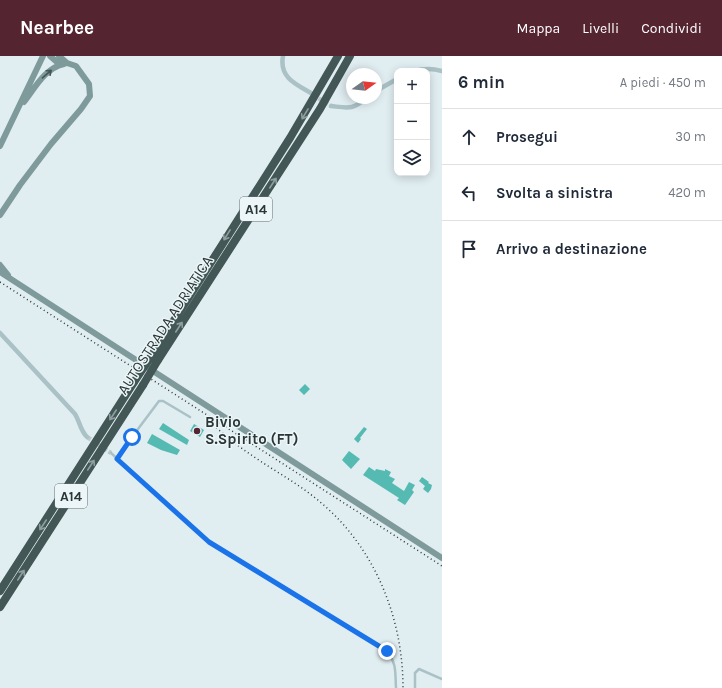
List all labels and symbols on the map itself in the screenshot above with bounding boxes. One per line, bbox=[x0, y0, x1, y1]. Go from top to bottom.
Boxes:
north arrow bbox=[346, 68, 382, 104]
one-way arrow bbox=[42, 69, 52, 78]
one-way arrow bbox=[300, 108, 308, 120]
one-way arrow bbox=[269, 177, 277, 189]
road number: A14 bbox=[240, 197, 272, 221]
one-way arrow bbox=[223, 229, 231, 241]
street label: AUTOSTRADA ADRIATICA bbox=[113, 252, 217, 398]
one-way arrow bbox=[176, 321, 184, 333]
one-way arrow bbox=[109, 409, 117, 420]
place label: Bivio S.Spirito (FT) bbox=[205, 413, 299, 448]
marker: Bivio S.Spirito (FT) bbox=[192, 426, 202, 436]
route start bbox=[123, 428, 141, 446]
one-way arrow bbox=[88, 459, 96, 471]
road number: A14 bbox=[55, 484, 87, 508]
one-way arrow bbox=[38, 519, 47, 530]
one-way arrow bbox=[17, 570, 25, 581]
route end bbox=[378, 642, 396, 660]

